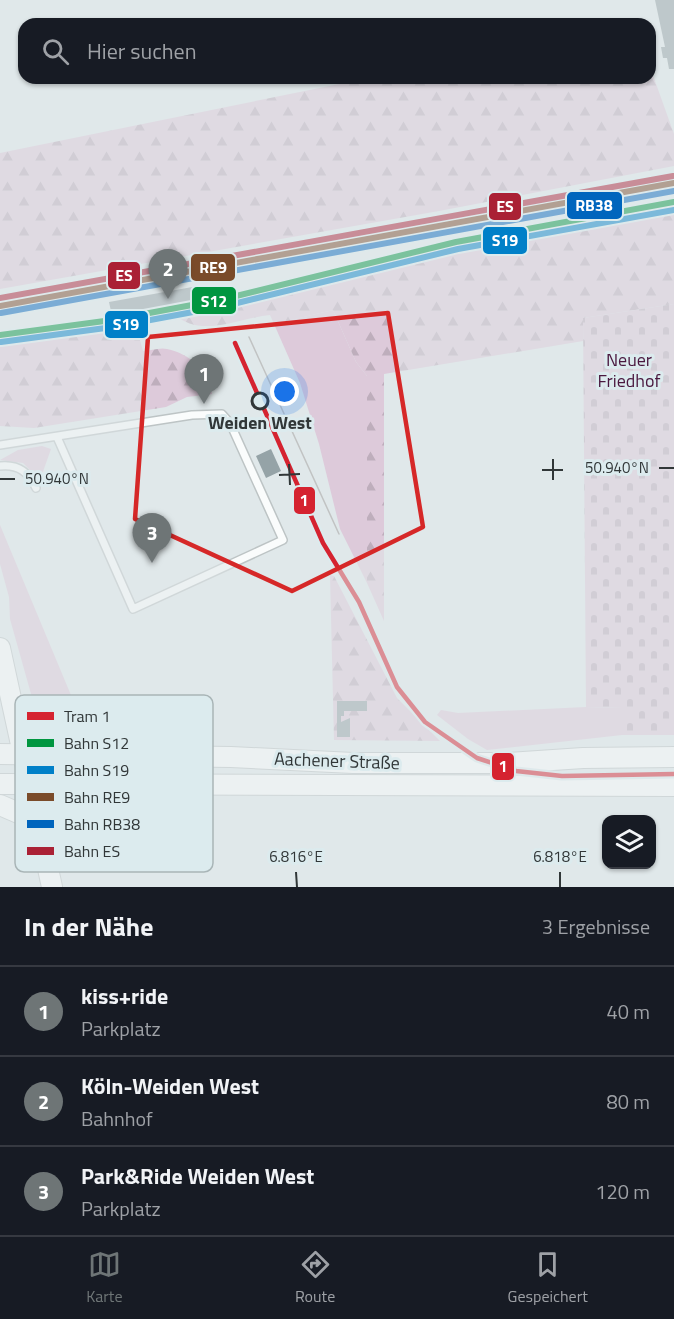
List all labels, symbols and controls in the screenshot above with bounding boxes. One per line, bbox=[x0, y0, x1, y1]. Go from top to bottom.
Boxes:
search box bbox=[18, 18, 656, 84]
text: Hier suchen bbox=[87, 34, 196, 68]
icon: search bbox=[39, 35, 72, 68]
line badge: RB38 bbox=[566, 191, 623, 220]
line badge: ES bbox=[488, 192, 522, 221]
text: RB38 bbox=[575, 193, 613, 217]
text: ES bbox=[496, 194, 514, 218]
line badge: S19 bbox=[482, 226, 528, 255]
text: S19 bbox=[492, 228, 518, 252]
pin: 2 bbox=[148, 250, 188, 299]
line badge: RE9 bbox=[190, 253, 236, 282]
text: RE9 bbox=[199, 255, 227, 279]
line badge: ES bbox=[107, 261, 141, 290]
text: ES bbox=[115, 263, 133, 287]
line badge: S12 bbox=[191, 286, 237, 315]
text: S12 bbox=[201, 289, 227, 313]
line badge: S19 bbox=[104, 310, 149, 339]
text: S19 bbox=[113, 312, 139, 336]
park label: Neuer Friedhof bbox=[598, 346, 661, 394]
pin: 1 bbox=[184, 354, 224, 404]
your location bbox=[270, 377, 299, 406]
marker: Weiden West bbox=[251, 392, 269, 410]
place label: Weiden West bbox=[208, 409, 312, 436]
text: 50.940°N bbox=[585, 456, 649, 479]
text: 50.940°N bbox=[25, 467, 89, 490]
line badge: 1 bbox=[293, 486, 316, 515]
text: 1 bbox=[300, 488, 308, 512]
pin: 3 bbox=[132, 514, 172, 563]
legend bbox=[15, 695, 213, 872]
text: Tram 1 bbox=[64, 704, 110, 728]
text: Bahn S12 bbox=[64, 731, 129, 755]
street label: Aachener Straße bbox=[274, 745, 400, 776]
line badge: 1 bbox=[491, 752, 515, 781]
text: 1 bbox=[499, 754, 507, 778]
text: Bahn S19 bbox=[64, 758, 129, 782]
text: Bahn RE9 bbox=[64, 785, 130, 809]
text: Bahn RB38 bbox=[64, 812, 140, 836]
map controls bbox=[602, 815, 656, 869]
button: layers bbox=[602, 815, 656, 869]
text: Bahn ES bbox=[64, 839, 120, 863]
text: 6.816°E bbox=[269, 845, 323, 868]
text: 6.818°E bbox=[533, 845, 587, 868]
text: In der Nähe bbox=[24, 907, 153, 946]
text: 3 Ergebnisse bbox=[542, 911, 650, 942]
text: kiss+ride bbox=[81, 979, 168, 1013]
text: 1 bbox=[38, 996, 49, 1027]
text: 40 m bbox=[606, 996, 650, 1027]
text: Parkplatz bbox=[81, 1013, 161, 1044]
text: Köln-Weiden West bbox=[81, 1069, 259, 1103]
text: 2 bbox=[38, 1086, 49, 1117]
text: 80 m bbox=[606, 1086, 650, 1117]
text: Bahnhof bbox=[81, 1103, 153, 1134]
text: Park&Ride Weiden West bbox=[81, 1159, 314, 1193]
text: 3 bbox=[38, 1176, 49, 1207]
text: 120 m bbox=[595, 1176, 650, 1207]
text: Parkplatz bbox=[81, 1193, 161, 1224]
tab: Karte bbox=[86, 1248, 123, 1308]
tab: Route bbox=[295, 1248, 335, 1308]
tab: Gespeichert bbox=[508, 1248, 588, 1308]

